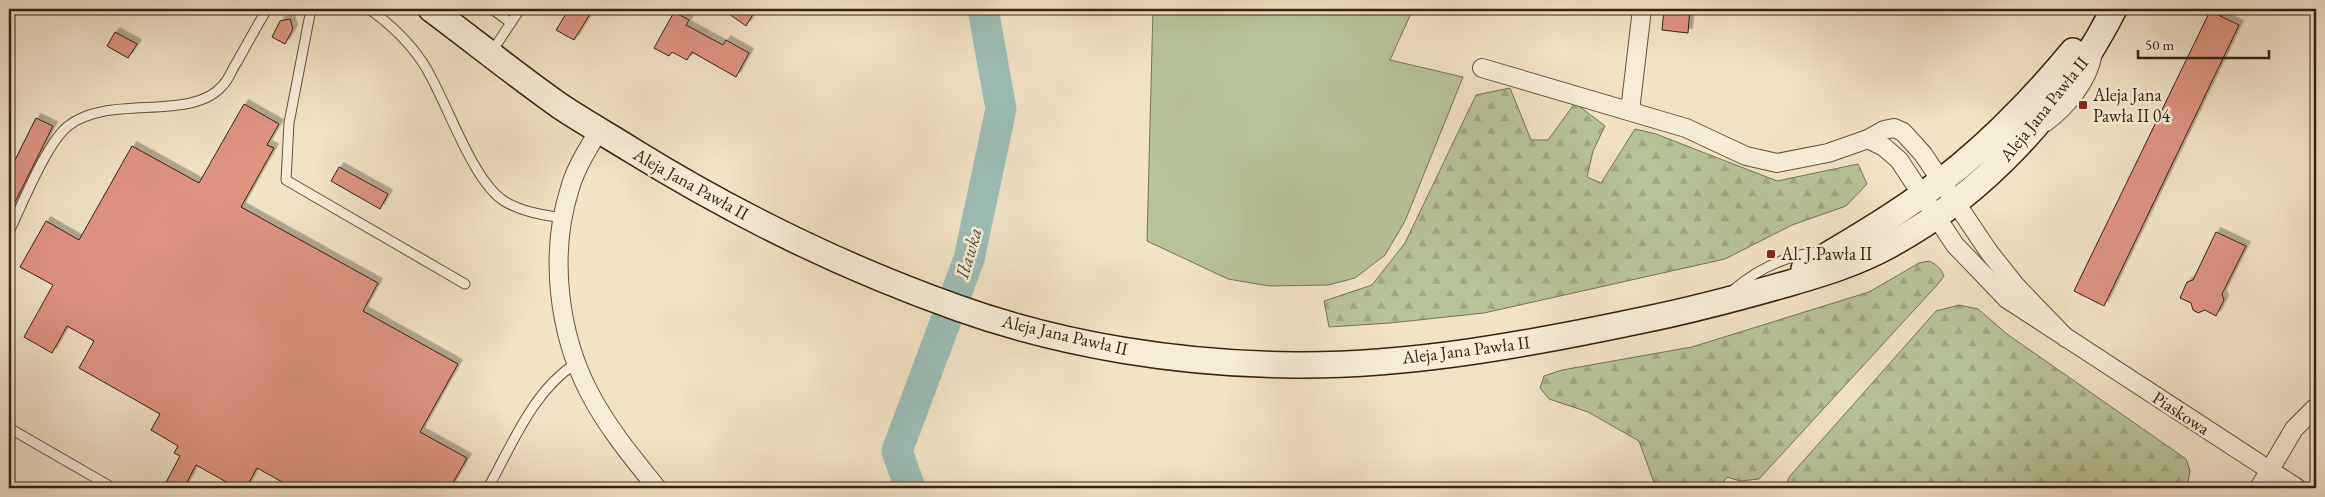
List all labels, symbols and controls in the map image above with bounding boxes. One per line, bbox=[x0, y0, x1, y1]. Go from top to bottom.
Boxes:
scale bar bbox=[2138, 28, 2269, 60]
text: 50 m bbox=[2145, 35, 2174, 54]
street label: Aleja Jana Pawła II bbox=[1994, 52, 2093, 167]
place label: Aleja Jana Pawła II 04 bbox=[2092, 83, 2170, 127]
marker: Aleja Jana Pawła II 04 bbox=[2077, 99, 2089, 111]
street label: Aleja Jana Pawła II bbox=[629, 142, 753, 225]
water label: Iławka bbox=[949, 225, 988, 282]
place label: Al. J.Pawła II bbox=[1780, 242, 1872, 265]
marker: Al. J.Pawła II bbox=[1765, 248, 1777, 260]
street label: Aleja Jana Pawła II bbox=[999, 309, 1130, 360]
street label: Aleja Jana Pawła II bbox=[1400, 330, 1531, 369]
street label: Piaskowa bbox=[2148, 386, 2215, 440]

